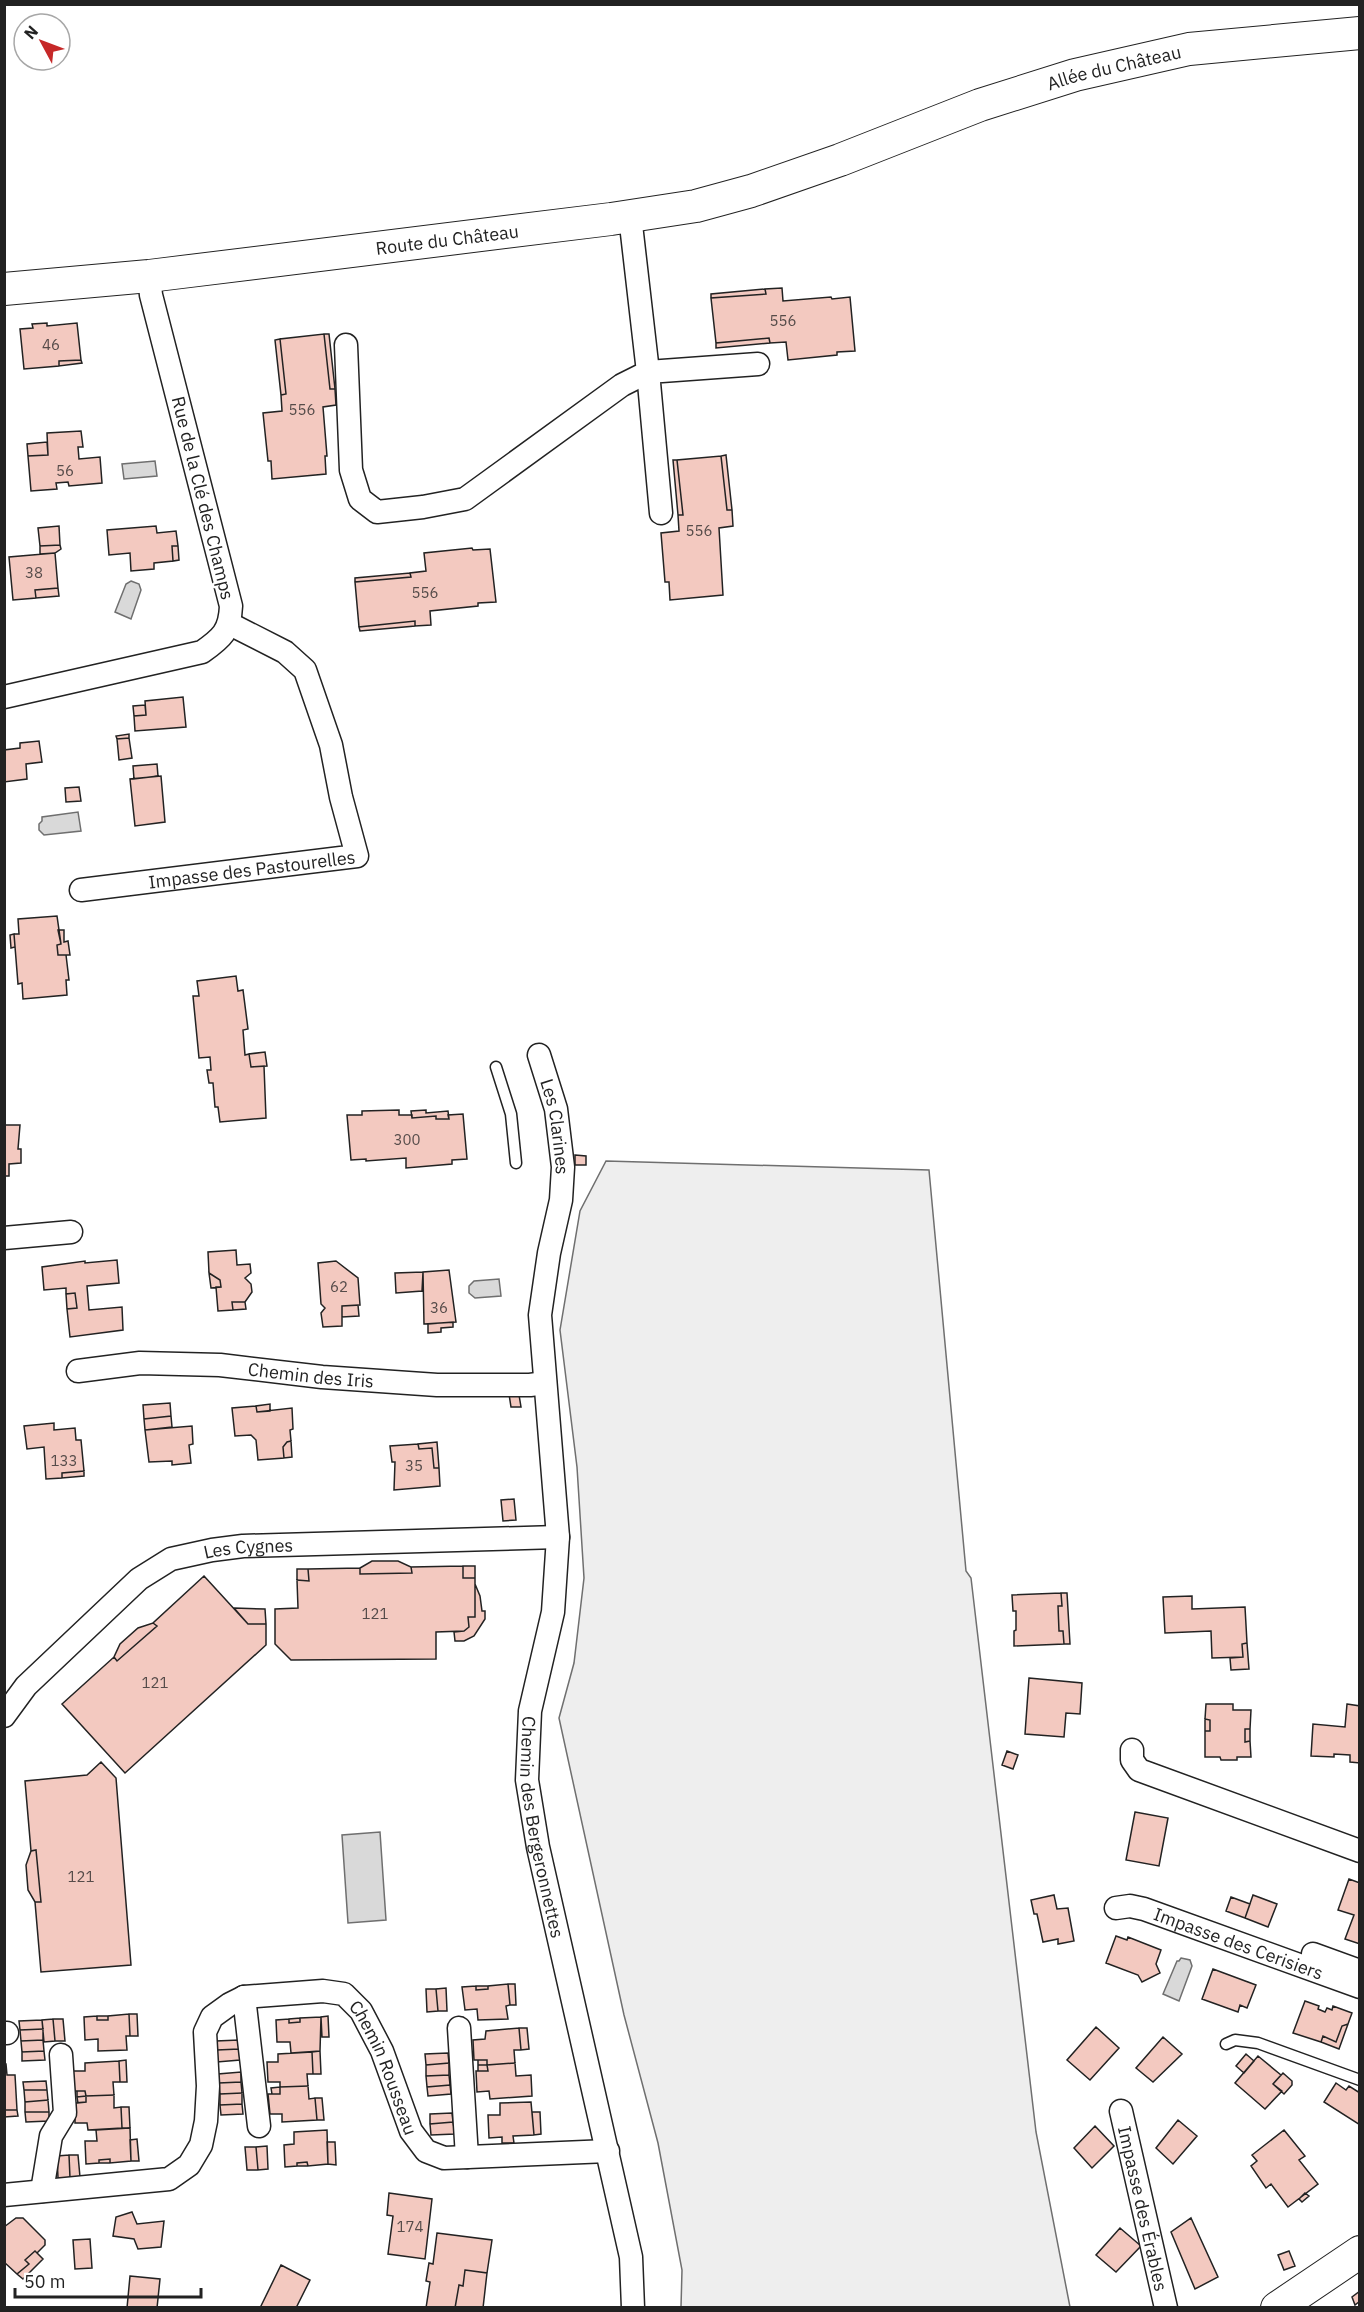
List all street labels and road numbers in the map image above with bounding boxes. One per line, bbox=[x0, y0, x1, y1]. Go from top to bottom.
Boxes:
street label: Allée du Château bbox=[1044, 40, 1183, 95]
street label: Route du Château bbox=[374, 219, 520, 259]
street label: Rue de la Clé des Champs bbox=[167, 394, 239, 602]
street label: Impasse des Pastourelles bbox=[147, 845, 357, 893]
street label: Les Clarines bbox=[536, 1076, 575, 1175]
street label: Chemin des Iris bbox=[247, 1357, 375, 1392]
street label: Les Cygnes bbox=[201, 1533, 293, 1563]
street label: Chemin des Bergeronnettes bbox=[515, 1716, 570, 1940]
street label: Impasse des Cerisiers bbox=[1151, 1902, 1327, 1984]
street label: Chemin Rousseau bbox=[345, 1995, 423, 2138]
street label: Impasse des Érables bbox=[1113, 2124, 1173, 2293]

